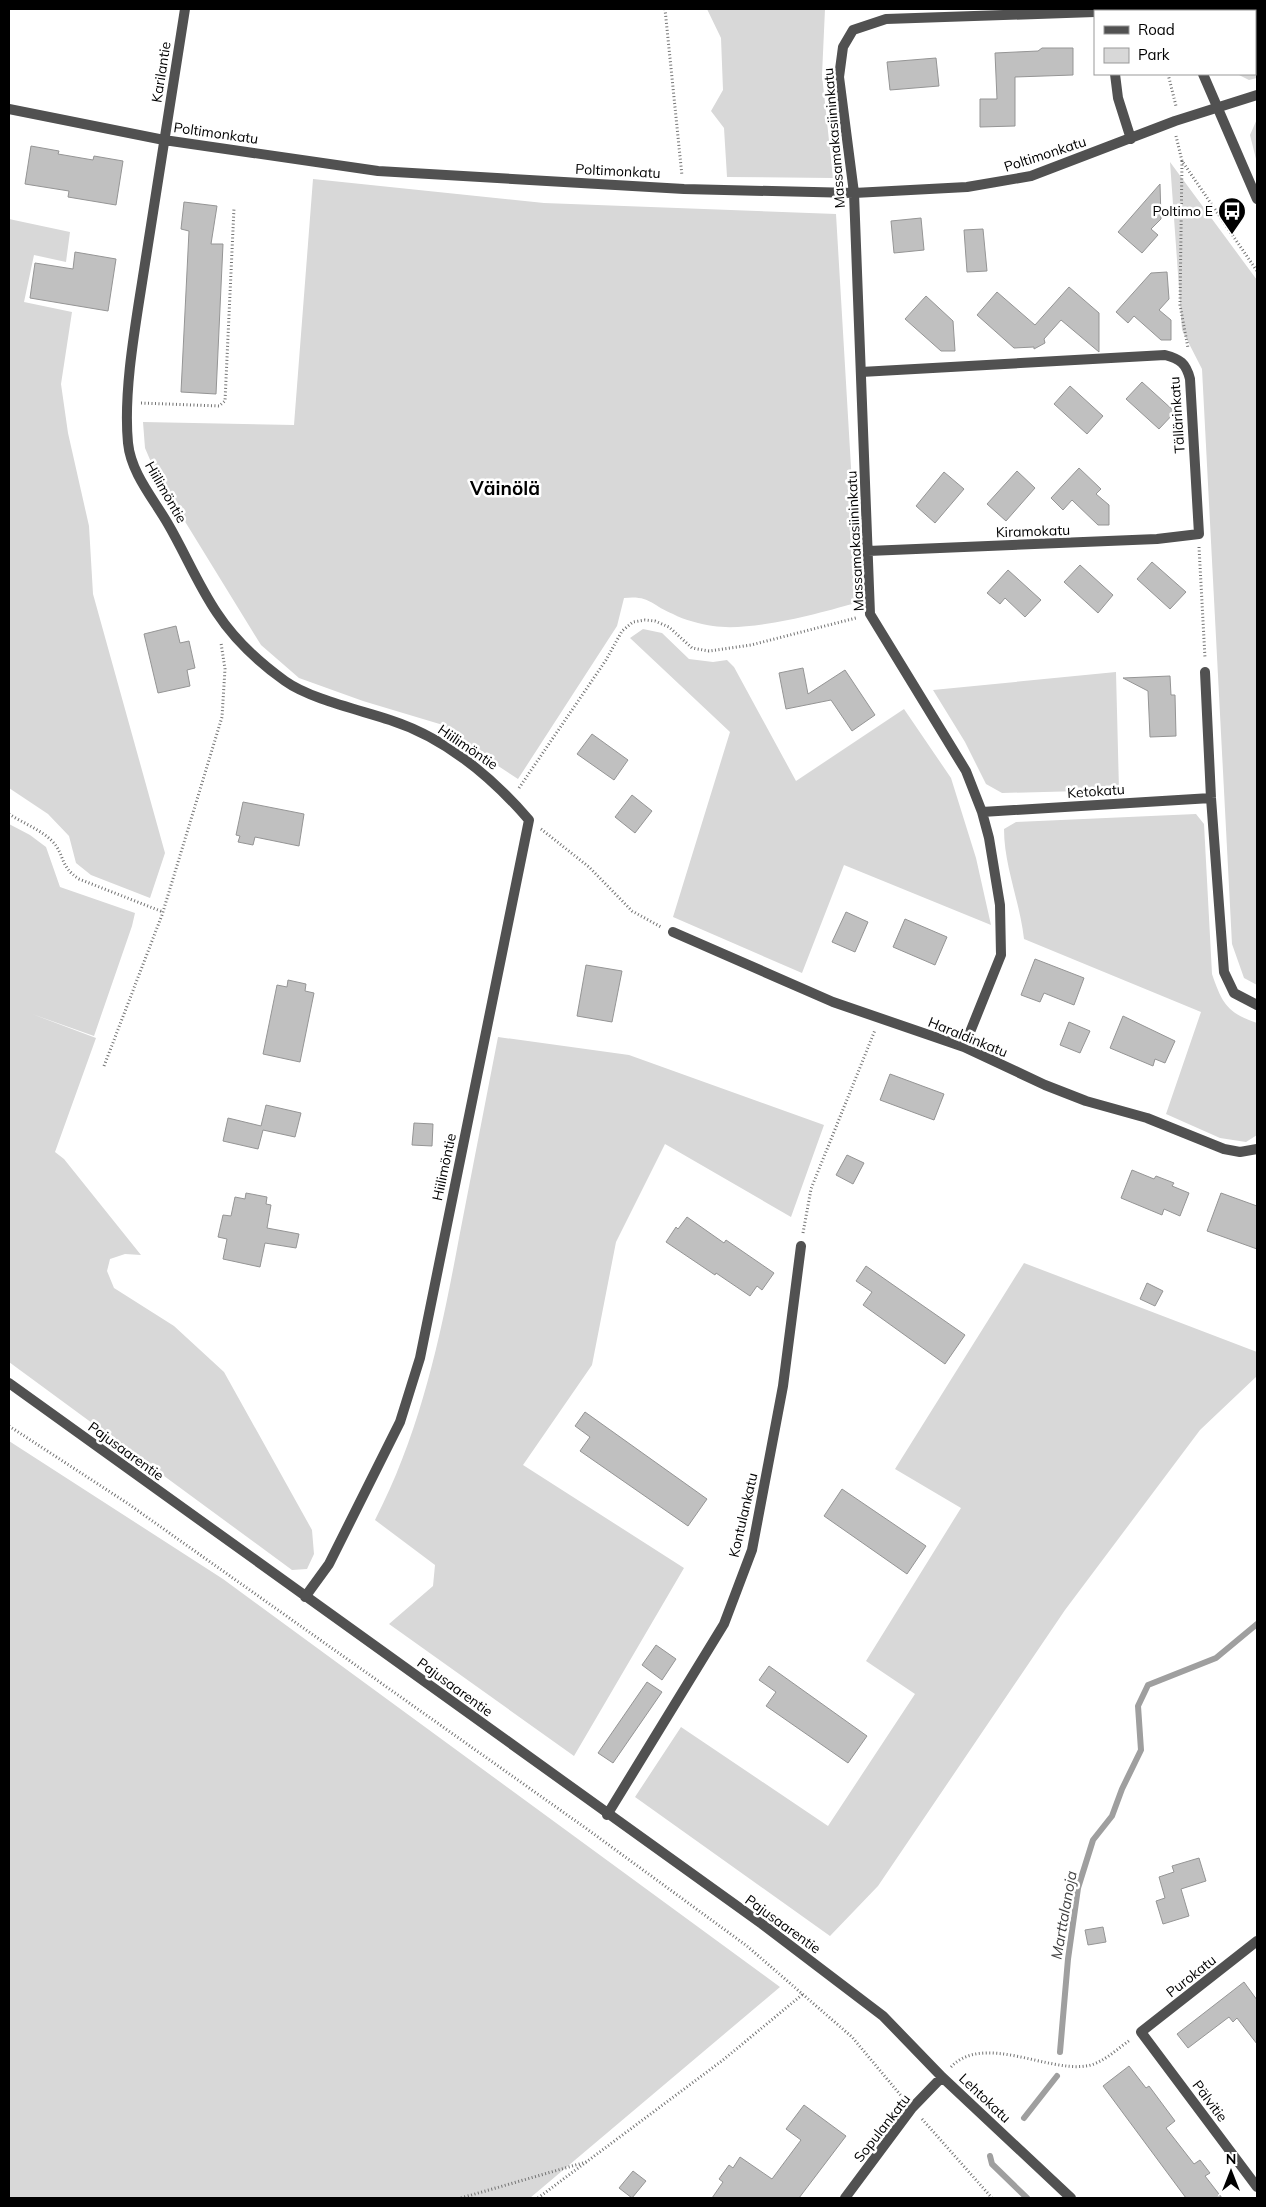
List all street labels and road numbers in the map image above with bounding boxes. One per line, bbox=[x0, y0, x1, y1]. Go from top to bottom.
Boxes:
street label: Karilantie bbox=[147, 40, 175, 104]
street label: Massamakasiininkatu bbox=[819, 67, 849, 209]
street label: Poltimonkatu bbox=[172, 118, 260, 148]
street label: Poltimonkatu bbox=[1002, 132, 1088, 176]
street label: Poltimonkatu bbox=[575, 160, 661, 182]
street label: Tällärinkatu bbox=[1165, 376, 1189, 454]
street label: Hiilimöntie bbox=[141, 458, 191, 526]
street label: Massamakasiininkatu bbox=[842, 470, 868, 612]
street label: Kiramokatu bbox=[995, 521, 1071, 541]
street label: Hiilimöntie bbox=[435, 720, 501, 774]
street label: Ketokatu bbox=[1067, 780, 1125, 802]
street label: Haraldinkatu bbox=[926, 1013, 1010, 1061]
street label: Hiilimöntie bbox=[428, 1132, 460, 1202]
street label: Pajusaarentie bbox=[85, 1418, 167, 1484]
street label: Kontulankatu bbox=[725, 1471, 761, 1559]
street label: Pajusaarentie bbox=[414, 1654, 496, 1720]
street label: Pajusaarentie bbox=[742, 1891, 824, 1957]
street label: Purokatu bbox=[1162, 1951, 1220, 2001]
street label: Lehtokatu bbox=[955, 2069, 1015, 2127]
street label: Pälvitie bbox=[1189, 2077, 1231, 2125]
street label: Sopulankatu bbox=[850, 2090, 914, 2166]

